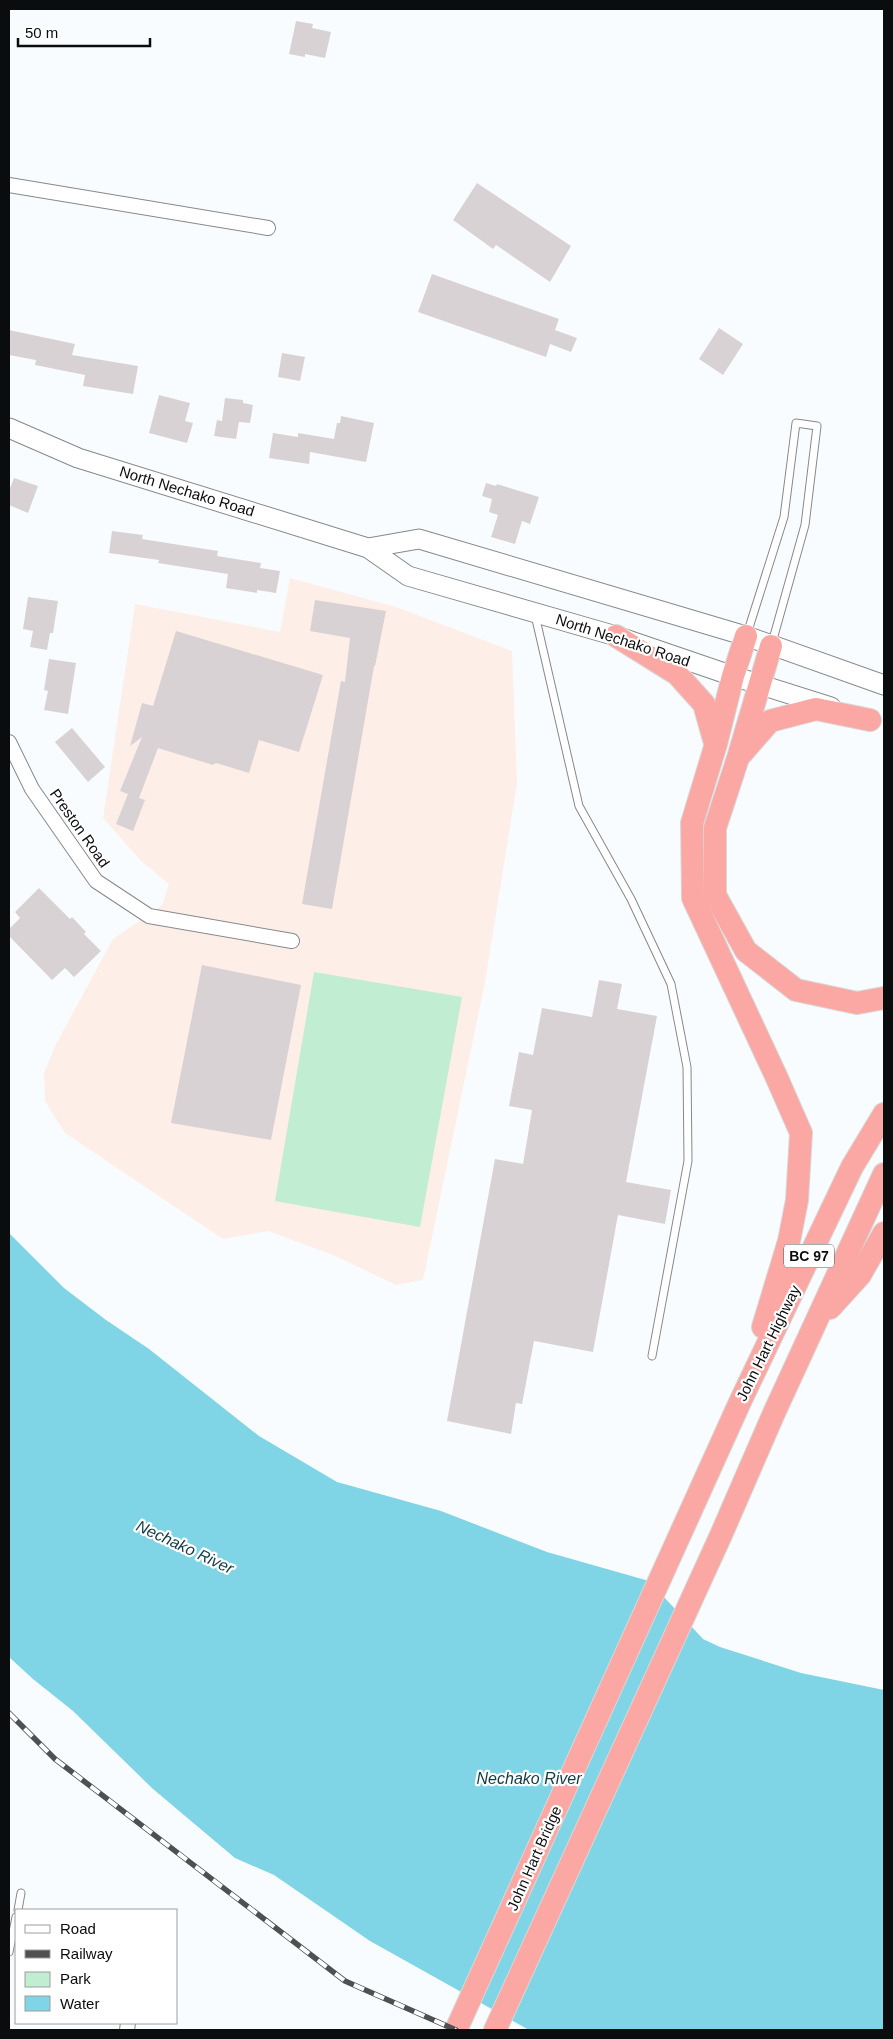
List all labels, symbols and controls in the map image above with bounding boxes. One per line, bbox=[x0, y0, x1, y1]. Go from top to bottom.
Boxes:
scale bar bbox=[18, 15, 150, 47]
text: 50 m bbox=[25, 24, 58, 41]
street label: North Nechako Road bbox=[118, 462, 256, 520]
street label: North Nechako Road bbox=[554, 610, 692, 670]
street label: Preston Road bbox=[47, 786, 113, 870]
road number: BC 97 bbox=[784, 1244, 834, 1268]
street label: John Hart Highway bbox=[733, 1282, 804, 1404]
water label: Nechako River bbox=[134, 1517, 237, 1577]
water label: Nechako River bbox=[477, 1770, 582, 1787]
street label: John Hart Bridge bbox=[503, 1803, 565, 1913]
legend bbox=[15, 1909, 178, 2024]
text: Road bbox=[60, 1920, 96, 1937]
text: Railway bbox=[60, 1945, 113, 1962]
text: Park bbox=[60, 1970, 91, 1987]
text: Water bbox=[60, 1995, 99, 2012]

